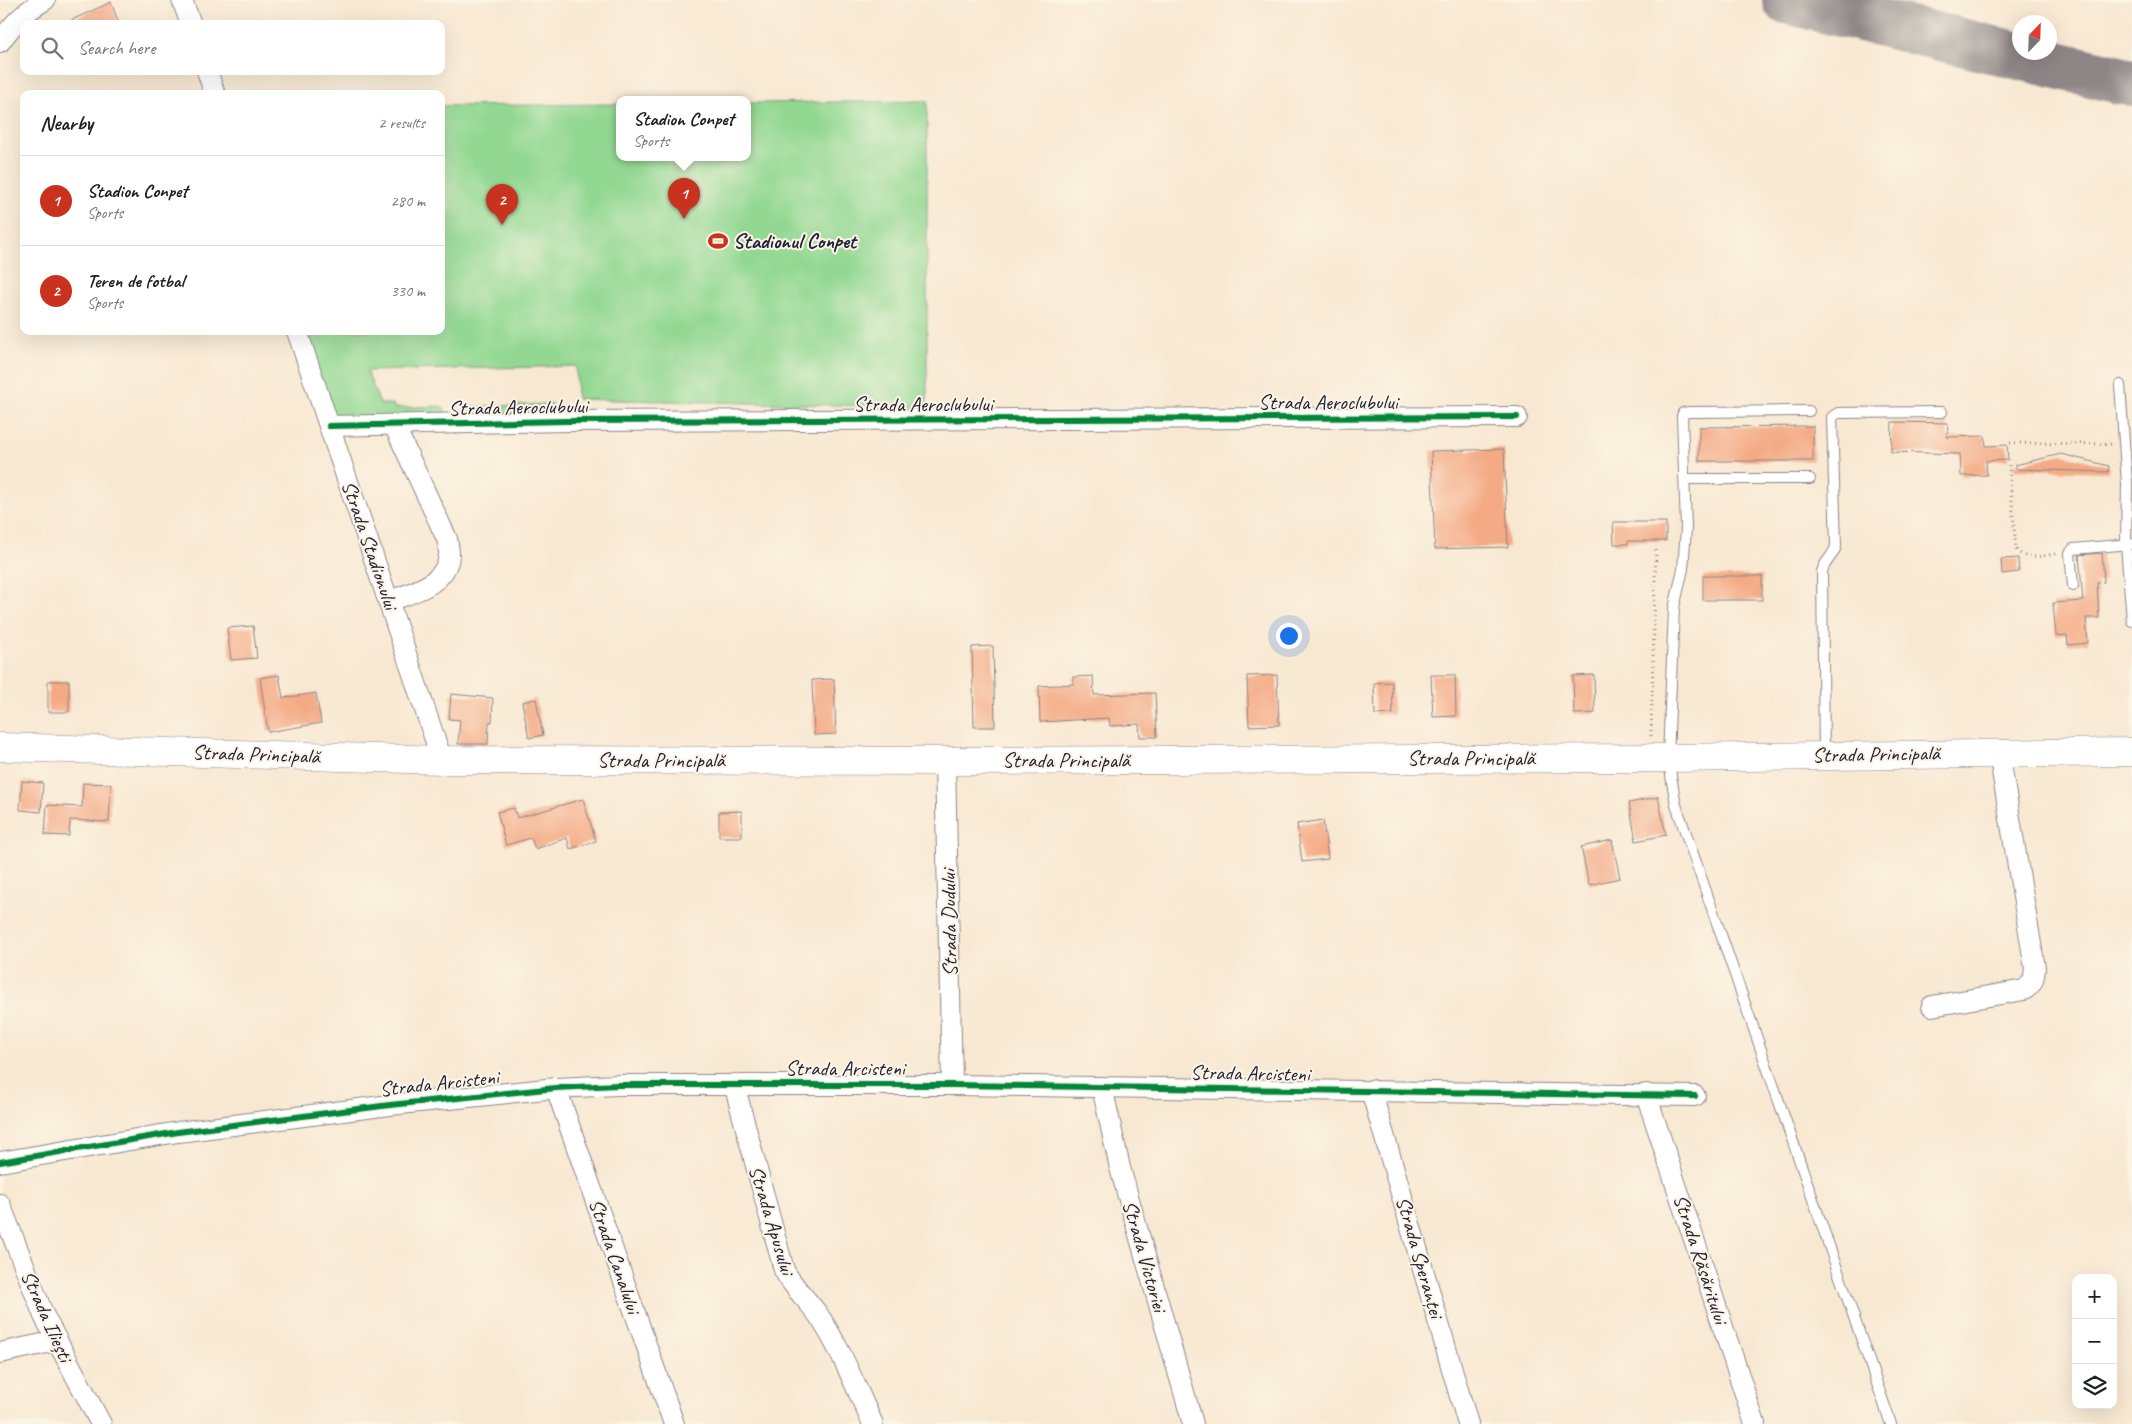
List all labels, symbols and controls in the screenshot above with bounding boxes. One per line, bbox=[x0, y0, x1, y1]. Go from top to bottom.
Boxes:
north arrow bbox=[2012, 15, 2057, 60]
search box bbox=[20, 20, 445, 75]
icon: search bbox=[38, 34, 66, 62]
text: Search here bbox=[78, 36, 155, 60]
popup bbox=[616, 96, 751, 161]
text: Stadion Conpet bbox=[633, 107, 734, 131]
text: Nearby bbox=[40, 110, 93, 136]
text: 2 results bbox=[378, 113, 425, 133]
text: Sports bbox=[633, 131, 669, 151]
pin: 1 bbox=[668, 178, 700, 219]
text: Stadion Conpet bbox=[87, 179, 188, 203]
pin: 2 bbox=[486, 184, 518, 225]
text: 1 bbox=[52, 191, 60, 211]
text: 280 m bbox=[391, 191, 425, 211]
text: Sports bbox=[87, 203, 123, 223]
place label: Stadionul Conpet bbox=[733, 228, 858, 254]
sports icon: Stadionul Conpet bbox=[707, 230, 729, 252]
text: Teren de fotbal bbox=[87, 269, 184, 293]
text: 2 bbox=[52, 281, 60, 301]
text: 330 m bbox=[391, 281, 425, 301]
text: Sports bbox=[87, 293, 123, 313]
street label: Strada Aeroclubului bbox=[1258, 389, 1401, 415]
street label: Strada Aeroclubului bbox=[853, 391, 996, 417]
street label: Strada Aeroclubului bbox=[448, 393, 591, 421]
street label: Strada Stadionului bbox=[336, 477, 405, 616]
your location bbox=[1276, 623, 1302, 649]
street label: Strada Principală bbox=[192, 739, 322, 769]
street label: Strada Principală bbox=[1812, 740, 1942, 768]
street label: Strada Principală bbox=[1407, 745, 1537, 771]
street label: Strada Principală bbox=[597, 747, 727, 773]
street label: Strada Principală bbox=[1002, 747, 1132, 773]
street label: Strada Dudului bbox=[935, 866, 963, 977]
street label: Strada Arcisteni bbox=[785, 1055, 908, 1081]
street label: Strada Arcisteni bbox=[1190, 1059, 1313, 1087]
street label: Strada Arcisteni bbox=[378, 1064, 503, 1102]
street label: Strada Apusului bbox=[743, 1162, 802, 1281]
street label: Strada Răsăritului bbox=[1668, 1191, 1735, 1330]
street label: Strada Speranței bbox=[1390, 1193, 1451, 1324]
street label: Strada Canalului bbox=[583, 1195, 648, 1320]
street label: Strada Victoriei bbox=[1117, 1197, 1174, 1317]
street label: Strada Iliești bbox=[15, 1266, 80, 1369]
map controls bbox=[2072, 1274, 2117, 1409]
button: + bbox=[2072, 1274, 2117, 1319]
button: − bbox=[2072, 1319, 2117, 1364]
button: layers bbox=[2072, 1364, 2117, 1409]

